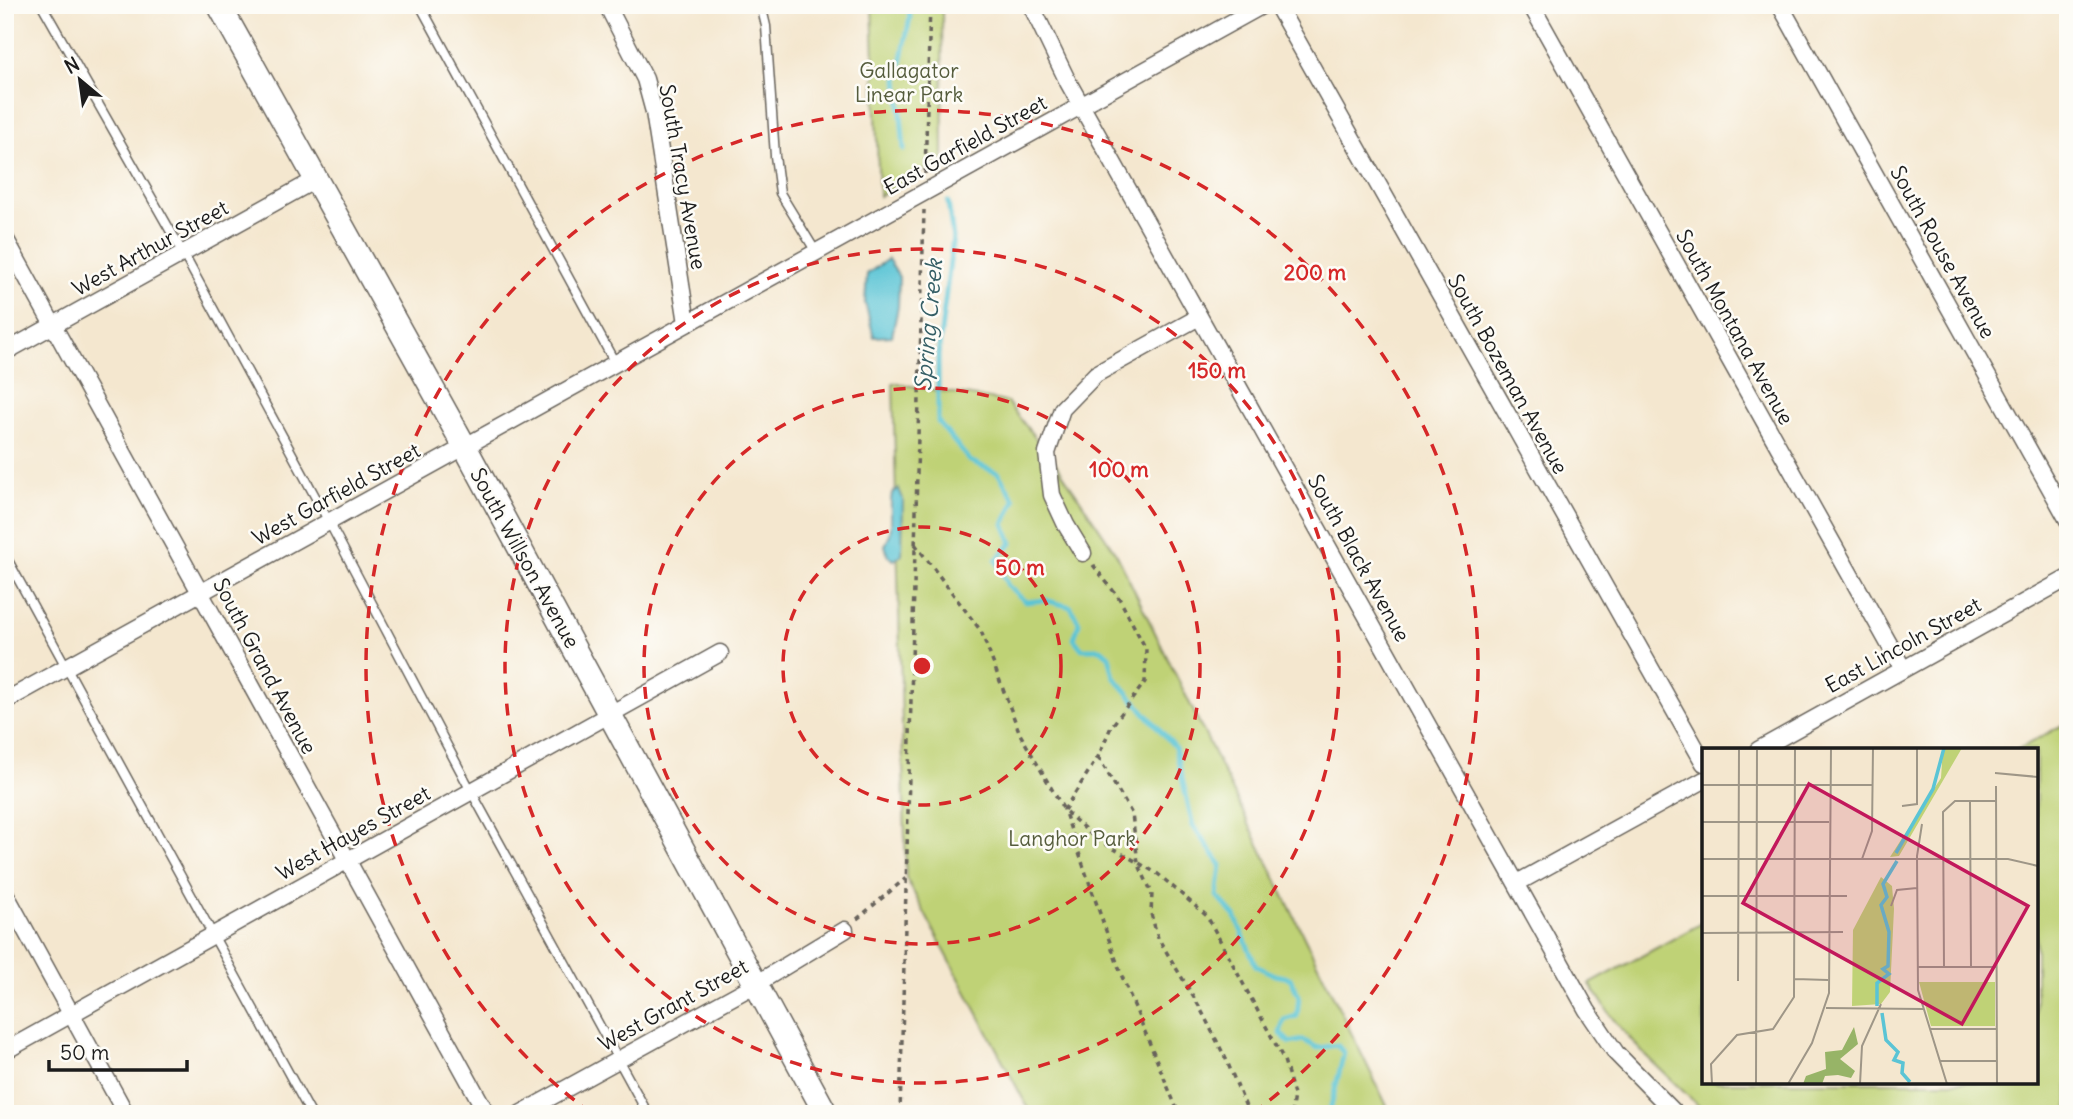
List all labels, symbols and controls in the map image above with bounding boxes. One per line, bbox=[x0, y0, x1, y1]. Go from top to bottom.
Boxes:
north arrow bbox=[46, 46, 116, 116]
text: N bbox=[60, 51, 83, 79]
park label: Gallagator Linear Park bbox=[855, 57, 963, 108]
street label: South Tracy Avenue bbox=[653, 82, 713, 272]
street label: East Garfield Street bbox=[879, 89, 1051, 201]
street label: South Rouse Avenue bbox=[1884, 161, 2002, 343]
street label: West Arthur Street bbox=[67, 194, 233, 302]
street label: South Montana Avenue bbox=[1670, 225, 1800, 429]
water label: Spring Creek bbox=[908, 257, 948, 392]
text: 200 m bbox=[1284, 259, 1347, 286]
street label: South Bozeman Avenue bbox=[1442, 269, 1574, 479]
text: 150 m bbox=[1188, 357, 1246, 384]
street label: West Garfield Street bbox=[247, 437, 425, 551]
text: 100 m bbox=[1089, 456, 1149, 483]
street label: South Willson Avenue bbox=[464, 463, 586, 653]
street label: South Black Avenue bbox=[1302, 470, 1416, 646]
text: 50 m bbox=[995, 554, 1045, 581]
street label: South Grand Avenue bbox=[207, 573, 323, 759]
street label: East Lincoln Street bbox=[1820, 591, 1986, 699]
centre of rings bbox=[910, 654, 934, 678]
inset map bbox=[1702, 748, 2038, 1084]
street label: West Hayes Street bbox=[271, 779, 435, 887]
park label: Langhor Park bbox=[1008, 825, 1136, 852]
street label: West Grant Street bbox=[593, 953, 753, 1057]
scale bar bbox=[49, 1028, 187, 1072]
text: 50 m bbox=[60, 1039, 109, 1066]

